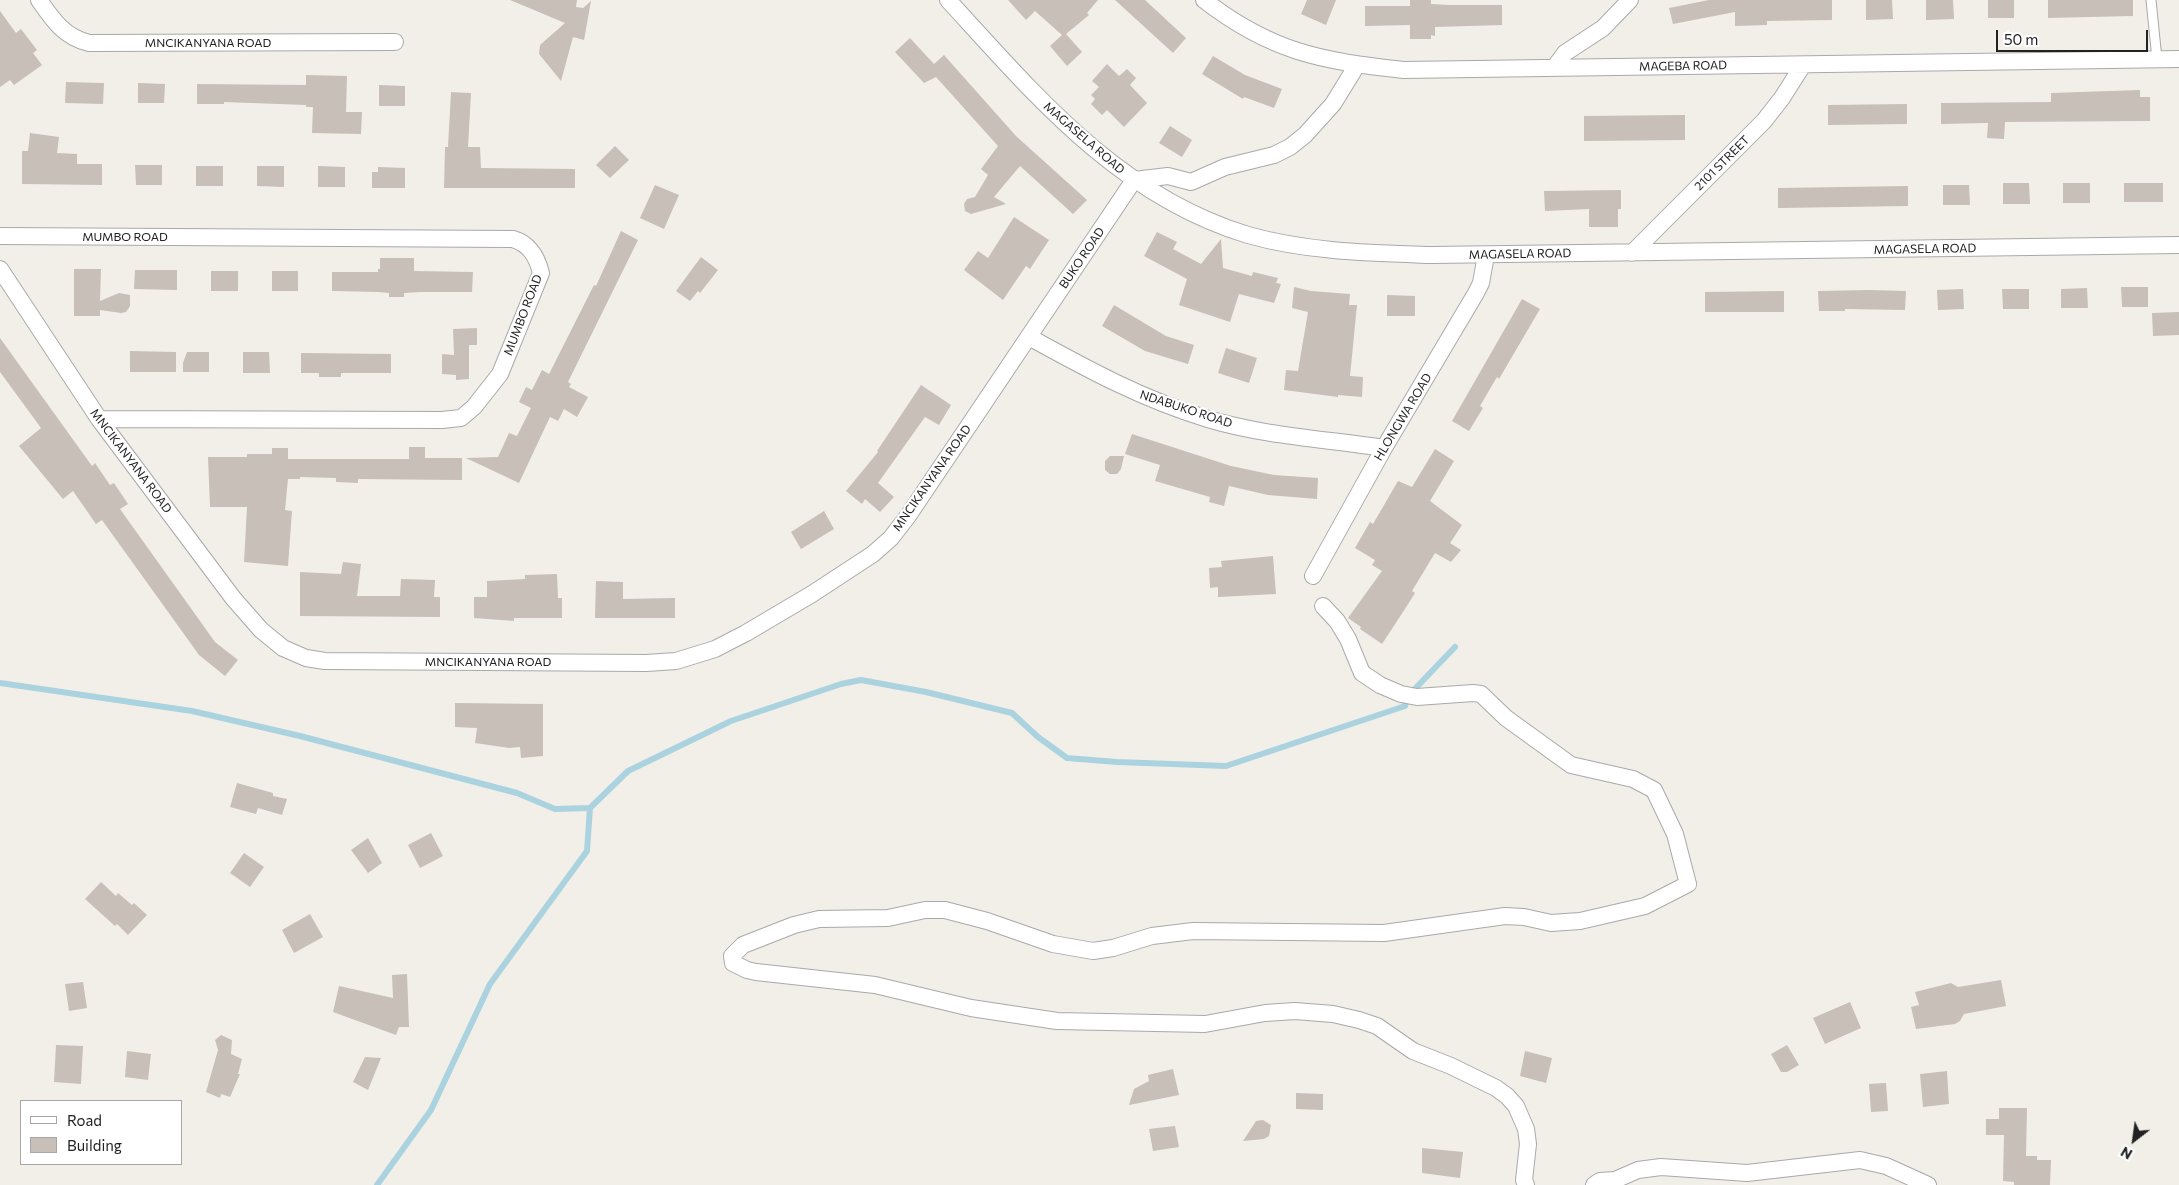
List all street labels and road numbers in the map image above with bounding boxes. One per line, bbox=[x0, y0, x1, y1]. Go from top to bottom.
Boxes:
street label: MNCIKANYANA ROAD bbox=[145, 36, 271, 50]
street label: MAGEBA ROAD bbox=[1639, 58, 1727, 74]
street label: MAGASELA ROAD bbox=[1041, 99, 1127, 177]
street label: 2101 STREET bbox=[1692, 133, 1752, 193]
street label: BUKO ROAD bbox=[1056, 225, 1108, 291]
street label: MUMBO ROAD bbox=[82, 230, 168, 244]
street label: MAGASELA ROAD bbox=[1874, 241, 1976, 257]
street label: MAGASELA ROAD bbox=[1469, 246, 1571, 262]
street label: MUMBO ROAD bbox=[501, 272, 545, 358]
street label: HLONGWA ROAD bbox=[1371, 371, 1435, 463]
street label: NDABUKO ROAD bbox=[1138, 387, 1234, 431]
street label: MNCIKANYANA ROAD bbox=[87, 406, 175, 516]
street label: MNCIKANYANA ROAD bbox=[890, 422, 974, 534]
street label: MNCIKANYANA ROAD bbox=[425, 655, 551, 669]

